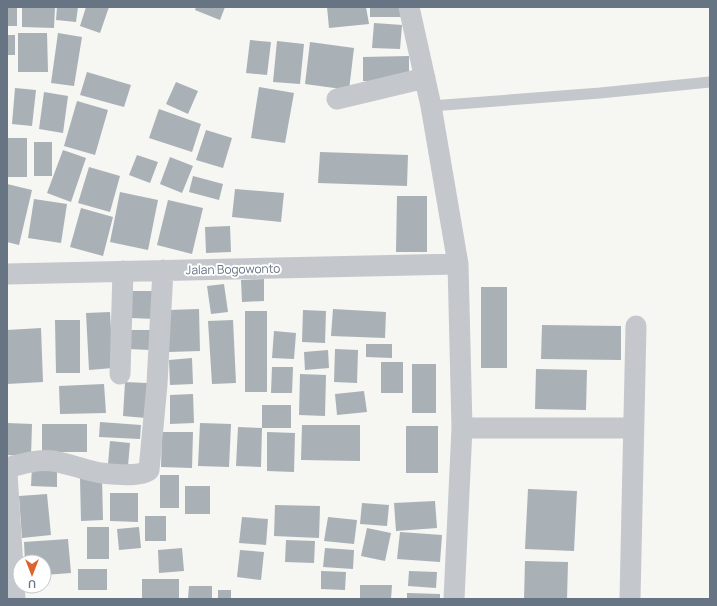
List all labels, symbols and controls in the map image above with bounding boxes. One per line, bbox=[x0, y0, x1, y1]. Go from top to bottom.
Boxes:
street label: Jalan Bogowonto bbox=[186, 260, 280, 278]
north arrow bbox=[12, 554, 52, 594]
text: U bbox=[28, 577, 36, 592]

